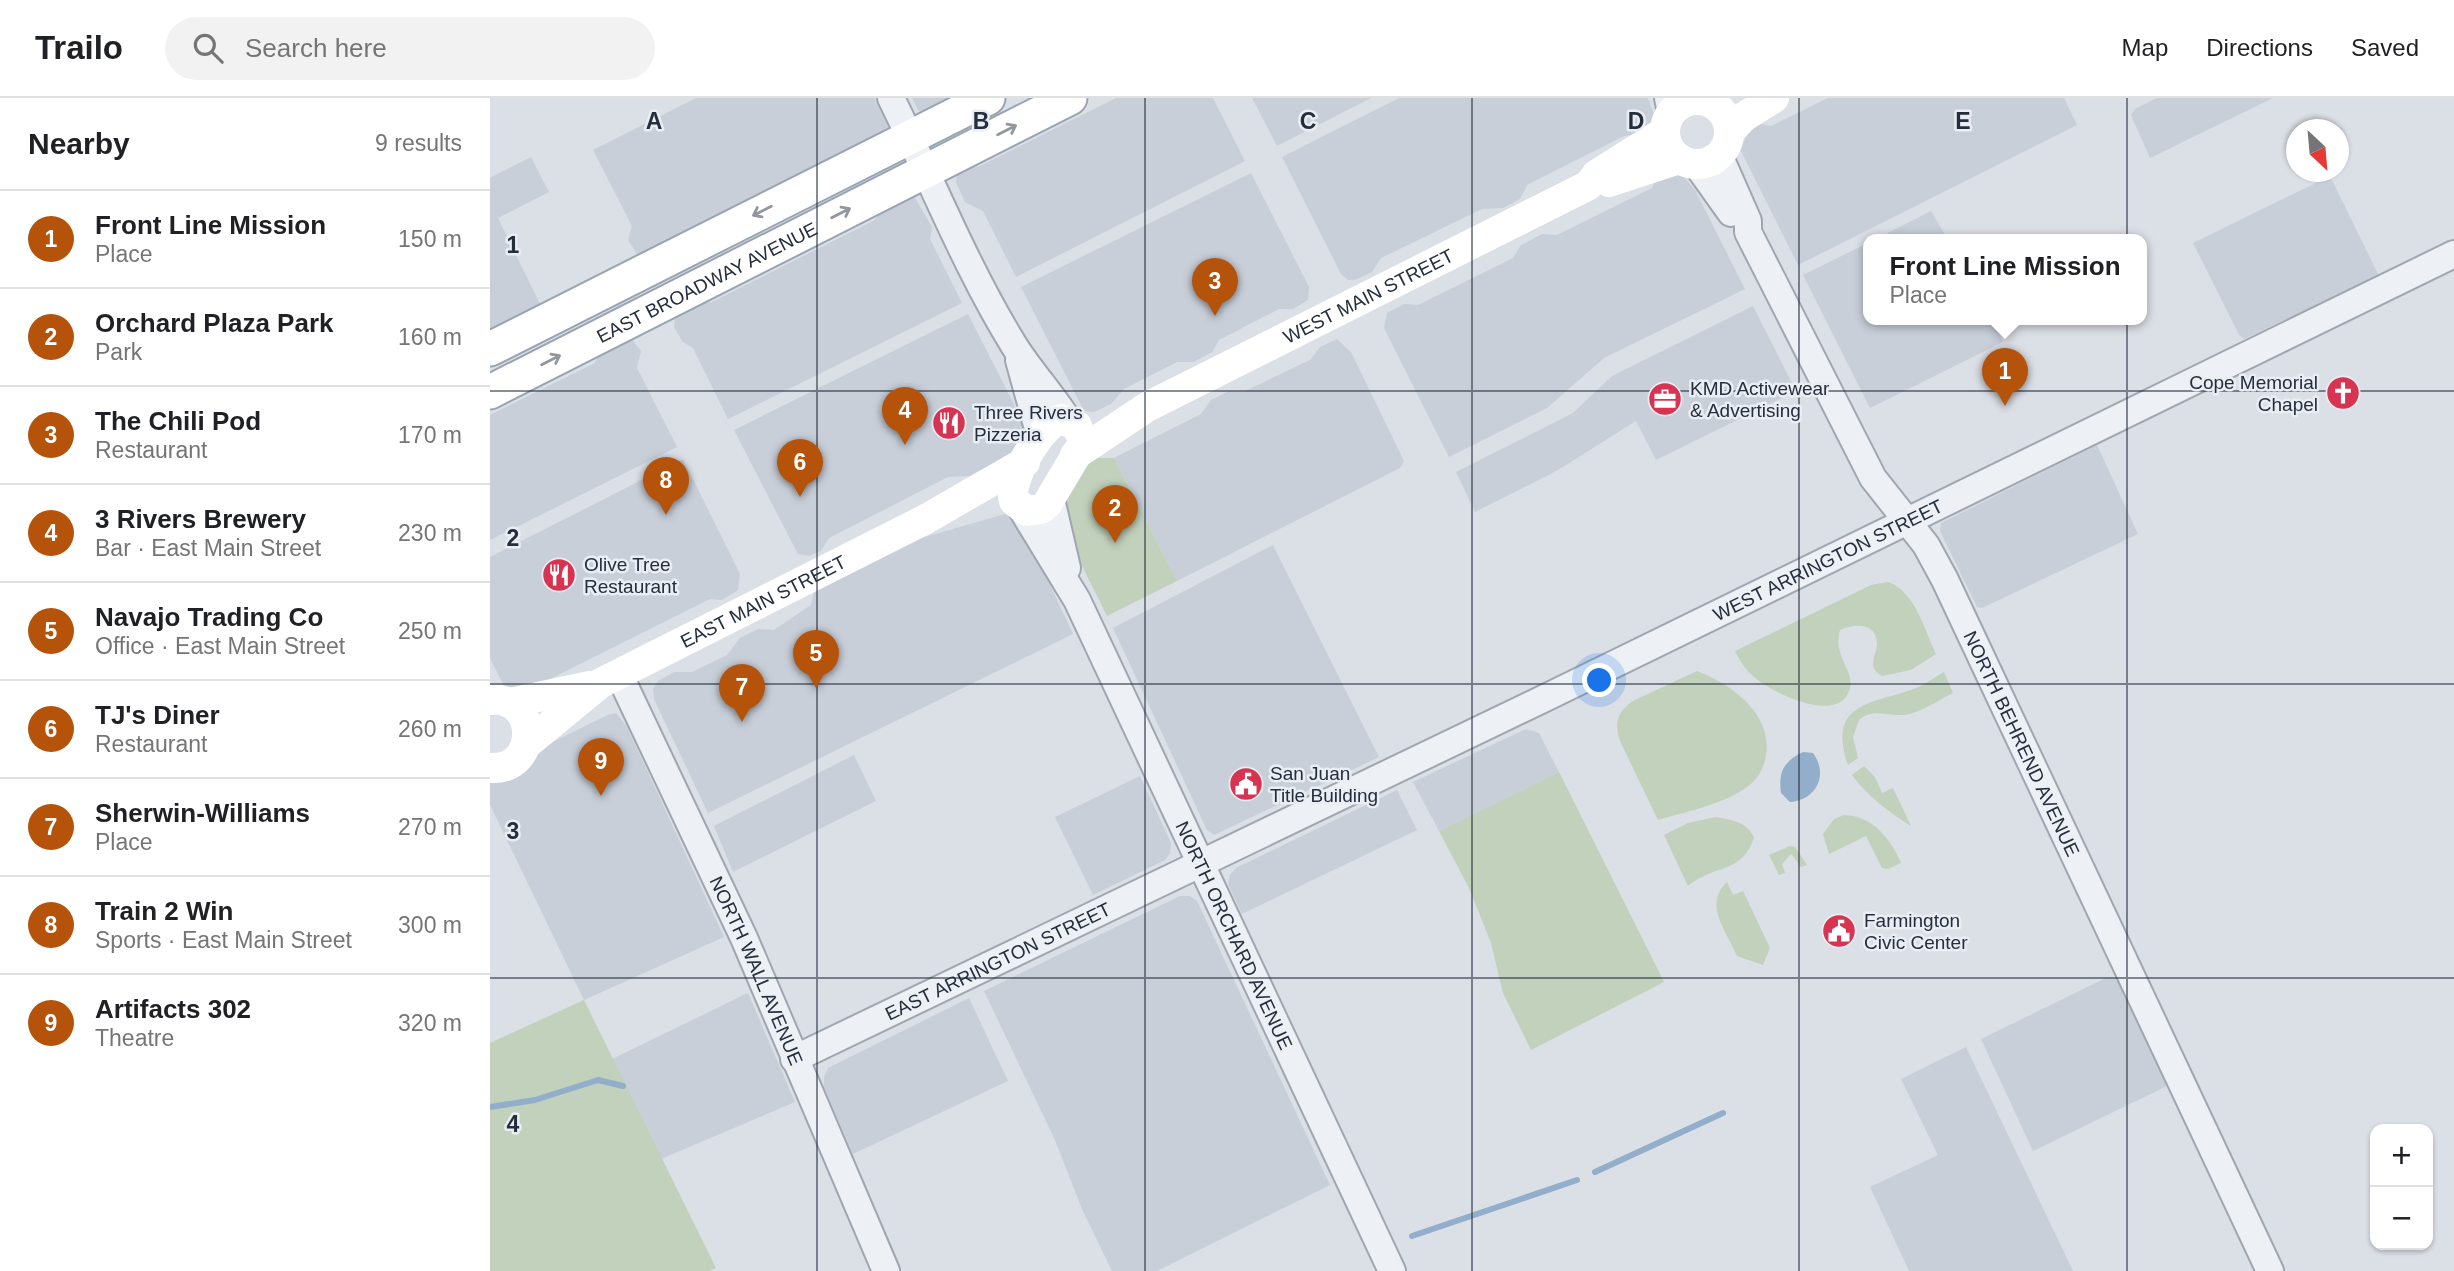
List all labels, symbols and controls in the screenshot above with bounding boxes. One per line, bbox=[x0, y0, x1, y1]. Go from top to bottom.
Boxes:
search box bbox=[165, 17, 655, 80]
text: Trailo bbox=[35, 29, 123, 66]
icon: search bbox=[189, 29, 227, 67]
text: Search here bbox=[245, 33, 387, 63]
text: Map bbox=[2122, 34, 2168, 61]
text: Directions bbox=[2206, 34, 2313, 61]
text: Saved bbox=[2351, 34, 2419, 61]
text: A bbox=[646, 108, 662, 134]
text: B bbox=[973, 108, 989, 134]
text: C bbox=[1300, 108, 1316, 134]
text: D bbox=[1628, 108, 1644, 134]
text: E bbox=[1955, 108, 1971, 134]
north arrow bbox=[2286, 119, 2349, 182]
one-way arrow bbox=[996, 123, 1017, 137]
text: Nearby bbox=[28, 127, 130, 160]
text: 9 results bbox=[375, 130, 462, 156]
one-way arrow bbox=[752, 205, 773, 219]
one-way arrow bbox=[830, 206, 851, 220]
text: Front Line Mission bbox=[95, 210, 326, 240]
street label: EAST BROADWAY AVENUE bbox=[593, 218, 821, 347]
text: 1 bbox=[45, 226, 57, 252]
text: 150 m bbox=[398, 226, 462, 252]
text: 1 bbox=[507, 232, 520, 258]
popup bbox=[1863, 234, 2147, 325]
text: Place bbox=[95, 241, 153, 267]
street label: WEST MAIN STREET bbox=[1280, 245, 1457, 348]
text: Front Line Mission bbox=[1889, 251, 2121, 281]
pin: 3 bbox=[1192, 258, 1238, 316]
text: Place bbox=[1889, 282, 1947, 308]
text: Orchard Plaza Park bbox=[95, 308, 333, 338]
text: 2 bbox=[45, 324, 57, 350]
text: 160 m bbox=[398, 324, 462, 350]
text: Park bbox=[95, 339, 142, 365]
pin: 1 bbox=[1982, 348, 2028, 406]
one-way arrow bbox=[540, 353, 561, 367]
place label: Cope Memorial Chapel bbox=[2189, 372, 2318, 415]
church icon: Cope Memorial Chapel bbox=[2324, 374, 2362, 412]
place label: KMD Activewear & Advertising bbox=[1690, 378, 1830, 421]
office icon: KMD Activewear & Advertising bbox=[1646, 380, 1684, 418]
pin: 4 bbox=[882, 387, 928, 445]
place label: Three Rivers Pizzeria bbox=[974, 402, 1083, 445]
restaurant icon: Three Rivers Pizzeria bbox=[930, 404, 968, 442]
text: The Chili Pod bbox=[95, 406, 261, 436]
text: 3 bbox=[45, 422, 57, 448]
text: 170 m bbox=[398, 422, 462, 448]
text: Restaurant bbox=[95, 437, 208, 463]
pin: 6 bbox=[777, 439, 823, 497]
pin: 8 bbox=[643, 457, 689, 515]
pin: 2 bbox=[1092, 485, 1138, 543]
street label: WEST ARRINGTON STREET bbox=[1710, 495, 1947, 625]
text: 3 Rivers Brewery bbox=[95, 504, 306, 534]
text: 4 bbox=[45, 520, 57, 546]
text: 230 m bbox=[398, 520, 462, 546]
text: 2 bbox=[507, 525, 519, 551]
text: Bar · East Main Street bbox=[95, 535, 321, 561]
street label: EAST MAIN STREET bbox=[677, 551, 850, 652]
place label: Olive Tree Restaurant bbox=[584, 554, 678, 597]
restaurant icon: Olive Tree Restaurant bbox=[540, 556, 578, 594]
text: Navajo Trading Co bbox=[95, 602, 323, 632]
text: 5 bbox=[45, 618, 57, 644]
text: 250 m bbox=[398, 618, 462, 644]
street label: NORTH BEHREND AVENUE bbox=[1959, 628, 2083, 860]
pin: 5 bbox=[793, 630, 839, 688]
text: Office · East Main Street bbox=[95, 633, 345, 659]
your location bbox=[1582, 663, 1616, 697]
pin: 7 bbox=[719, 664, 765, 722]
text: TJ's Diner bbox=[95, 700, 220, 730]
text: 6 bbox=[45, 716, 57, 742]
text: 260 m bbox=[398, 716, 462, 742]
text: Restaurant bbox=[95, 731, 208, 757]
pin: 9 bbox=[578, 738, 624, 796]
place label: San Juan Title Building bbox=[1270, 763, 1378, 806]
public building icon: San Juan Title Building bbox=[1227, 765, 1265, 803]
text: Sherwin-Williams bbox=[95, 798, 310, 828]
text: 7 bbox=[45, 814, 57, 840]
text: 270 m bbox=[398, 814, 462, 840]
text: 3 bbox=[507, 818, 519, 844]
street label: NORTH ORCHARD AVENUE bbox=[1171, 818, 1296, 1053]
text: Place bbox=[95, 829, 153, 855]
street label: NORTH WALL AVENUE bbox=[705, 873, 807, 1068]
text: Train 2 Win bbox=[95, 896, 233, 926]
street label: EAST ARRINGTON STREET bbox=[882, 898, 1114, 1025]
place label: Farmington Civic Center bbox=[1864, 910, 1968, 953]
text: 8 bbox=[45, 912, 57, 938]
text: 300 m bbox=[398, 912, 462, 938]
public building icon: Farmington Civic Center bbox=[1820, 912, 1858, 950]
text: Sports · East Main Street bbox=[95, 927, 352, 953]
text: Artifacts 302 bbox=[95, 994, 251, 1024]
text: 9 bbox=[45, 1010, 57, 1036]
text: 320 m bbox=[398, 1010, 462, 1036]
text: Theatre bbox=[95, 1025, 174, 1051]
text: 4 bbox=[507, 1111, 520, 1137]
map controls bbox=[2370, 1124, 2433, 1250]
button: + bbox=[2370, 1124, 2433, 1187]
button: − bbox=[2370, 1187, 2433, 1250]

